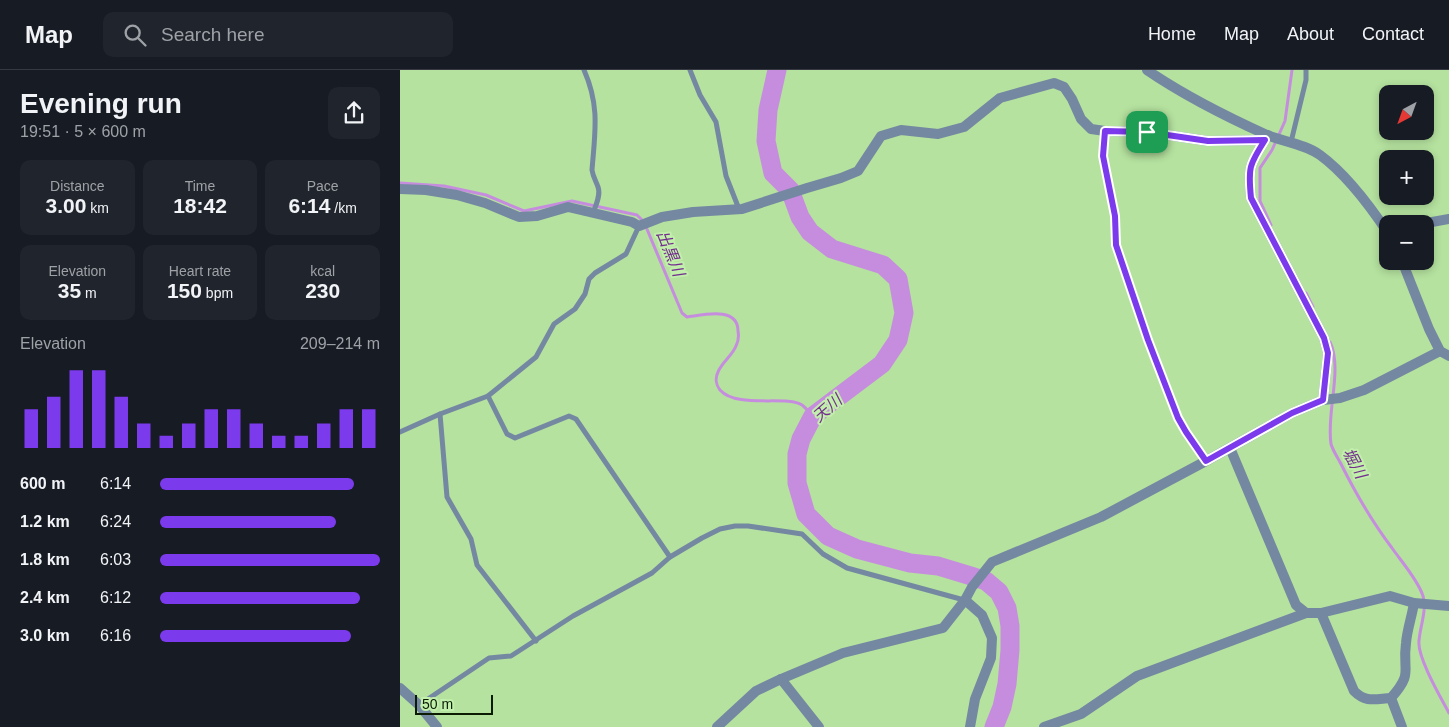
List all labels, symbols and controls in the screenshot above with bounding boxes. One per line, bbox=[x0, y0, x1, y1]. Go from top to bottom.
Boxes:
search box bbox=[103, 12, 453, 57]
text: Map bbox=[25, 21, 73, 48]
icon: search bbox=[121, 21, 149, 49]
text: Search here bbox=[161, 24, 265, 45]
text: Home bbox=[1148, 24, 1196, 44]
text: Map bbox=[1224, 24, 1259, 44]
text: About bbox=[1287, 24, 1334, 44]
text: Contact bbox=[1362, 24, 1424, 44]
north arrow bbox=[1379, 85, 1434, 140]
map controls bbox=[1379, 85, 1434, 270]
button: share bbox=[328, 87, 380, 139]
text: Evening run bbox=[20, 88, 182, 119]
pin bbox=[1126, 111, 1168, 153]
icon: arrive bbox=[1133, 118, 1161, 146]
text: 19:51 · 5 × 600 m bbox=[20, 123, 146, 140]
button: + bbox=[1379, 150, 1434, 205]
text: Distance bbox=[50, 178, 105, 194]
text: Time bbox=[185, 178, 215, 194]
text: Pace bbox=[307, 178, 339, 194]
text: 3.00 bbox=[46, 194, 86, 217]
text: 18:42 bbox=[173, 194, 227, 217]
text: 6:14 bbox=[288, 194, 330, 217]
text: km bbox=[86, 200, 109, 216]
text: /km bbox=[330, 200, 357, 216]
button: − bbox=[1379, 215, 1434, 270]
water label: 出黒川 bbox=[654, 228, 688, 280]
text: Elevation bbox=[49, 263, 106, 279]
text: Heart rate bbox=[169, 263, 231, 279]
text: kcal bbox=[310, 263, 335, 279]
text: 35 bbox=[58, 279, 81, 302]
text: 150 bbox=[167, 279, 202, 302]
text: 230 bbox=[305, 279, 340, 302]
text: m bbox=[81, 285, 97, 301]
text: bpm bbox=[202, 285, 233, 301]
text: Elevation bbox=[20, 335, 86, 352]
text: 209–214 m bbox=[300, 335, 380, 352]
water label: 天川 bbox=[810, 390, 846, 425]
water label: 堀川 bbox=[1340, 445, 1371, 483]
text: 600 m bbox=[20, 475, 65, 492]
text: 6:14 bbox=[100, 475, 131, 492]
text: 1.2 km bbox=[20, 513, 70, 530]
text: 6:24 bbox=[100, 513, 131, 530]
text: 1.8 km bbox=[20, 551, 70, 568]
text: 6:03 bbox=[100, 551, 131, 568]
text: 2.4 km bbox=[20, 589, 70, 606]
text: 6:12 bbox=[100, 589, 131, 606]
text: 3.0 km bbox=[20, 627, 70, 644]
text: 6:16 bbox=[100, 627, 131, 644]
scale bar bbox=[415, 692, 492, 715]
text: 50 m bbox=[422, 696, 453, 712]

